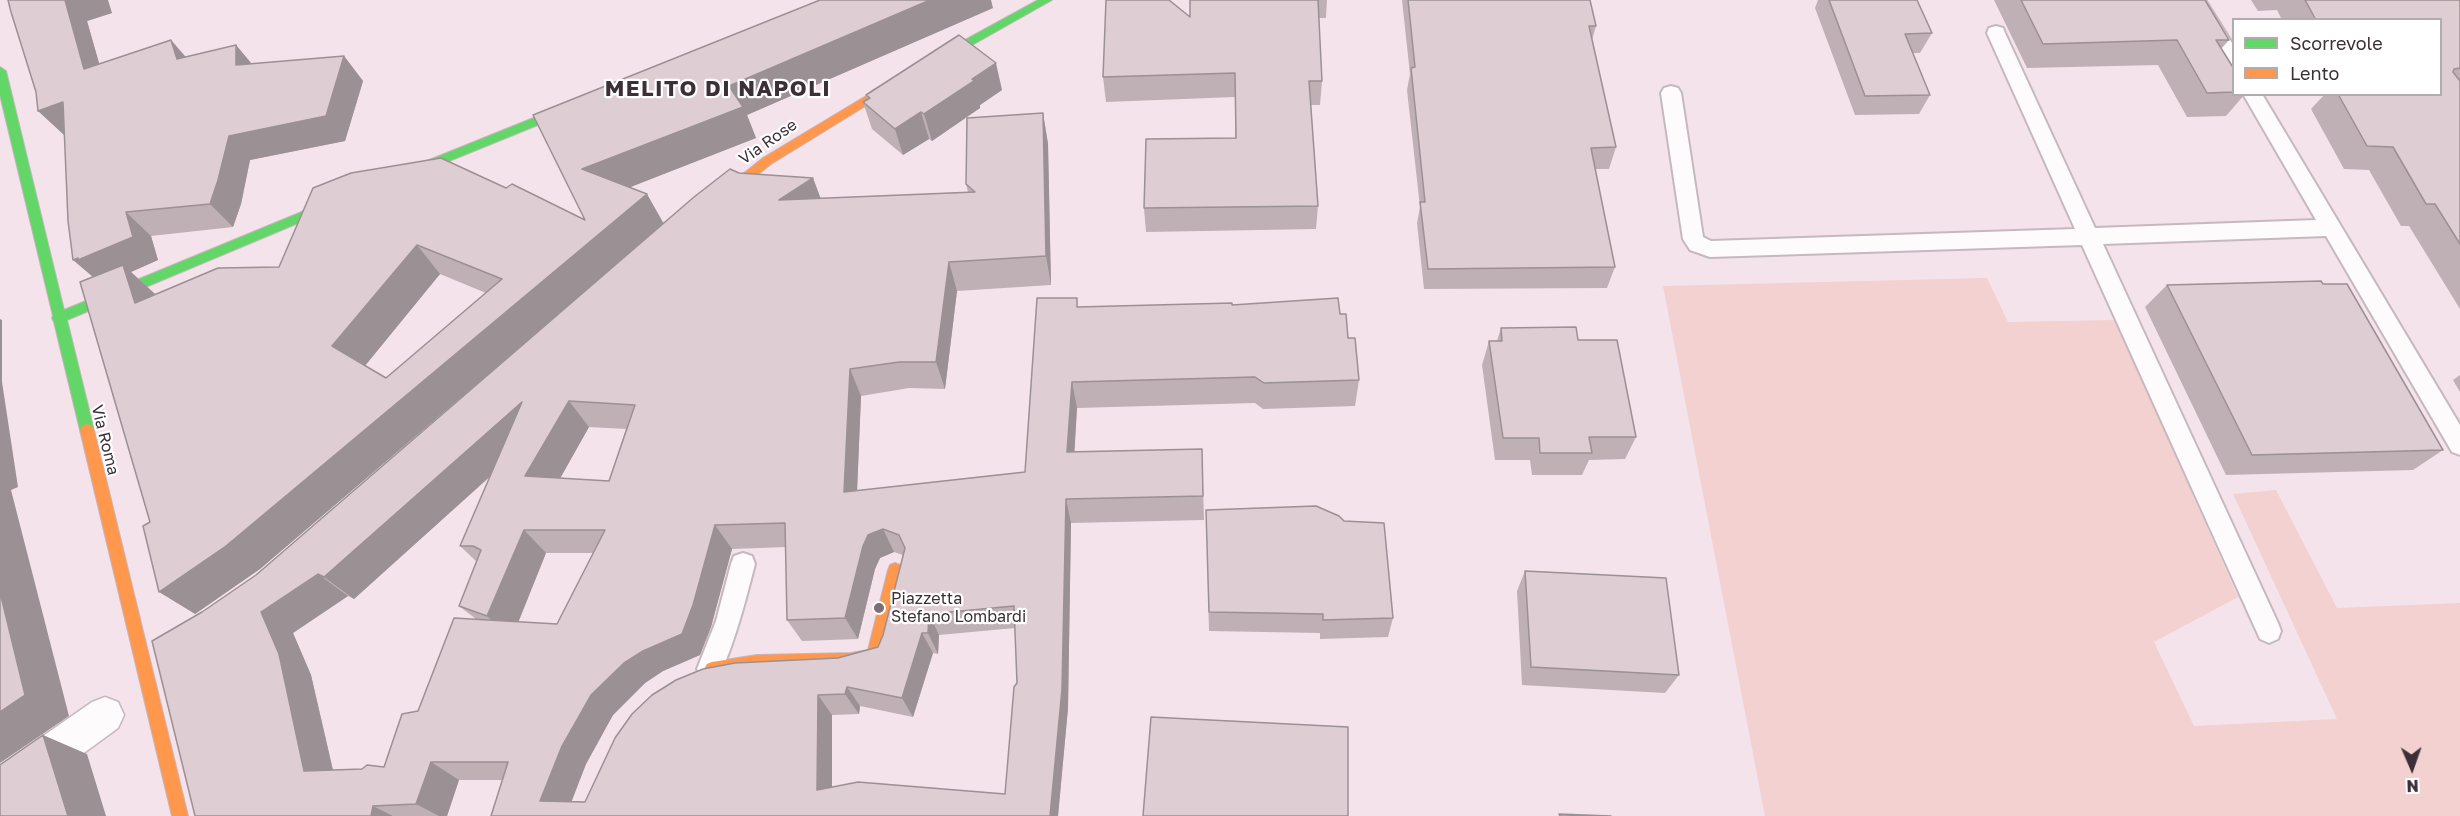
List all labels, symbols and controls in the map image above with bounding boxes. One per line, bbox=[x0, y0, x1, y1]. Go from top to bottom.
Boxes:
legend bbox=[2232, 18, 2442, 96]
text: Scorrevole bbox=[2290, 32, 2383, 54]
text: Lento bbox=[2290, 62, 2339, 84]
district label: MELITO DI NAPOLI bbox=[605, 76, 831, 102]
street label: Via Rose bbox=[735, 115, 801, 169]
street label: Via Roma bbox=[87, 403, 123, 477]
place label: Piazzetta Stefano Lombardi bbox=[891, 589, 1026, 627]
marker: Piazzetta Stefano Lombardi bbox=[872, 601, 886, 615]
north arrow bbox=[2382, 738, 2442, 798]
text: N bbox=[2406, 776, 2419, 796]

